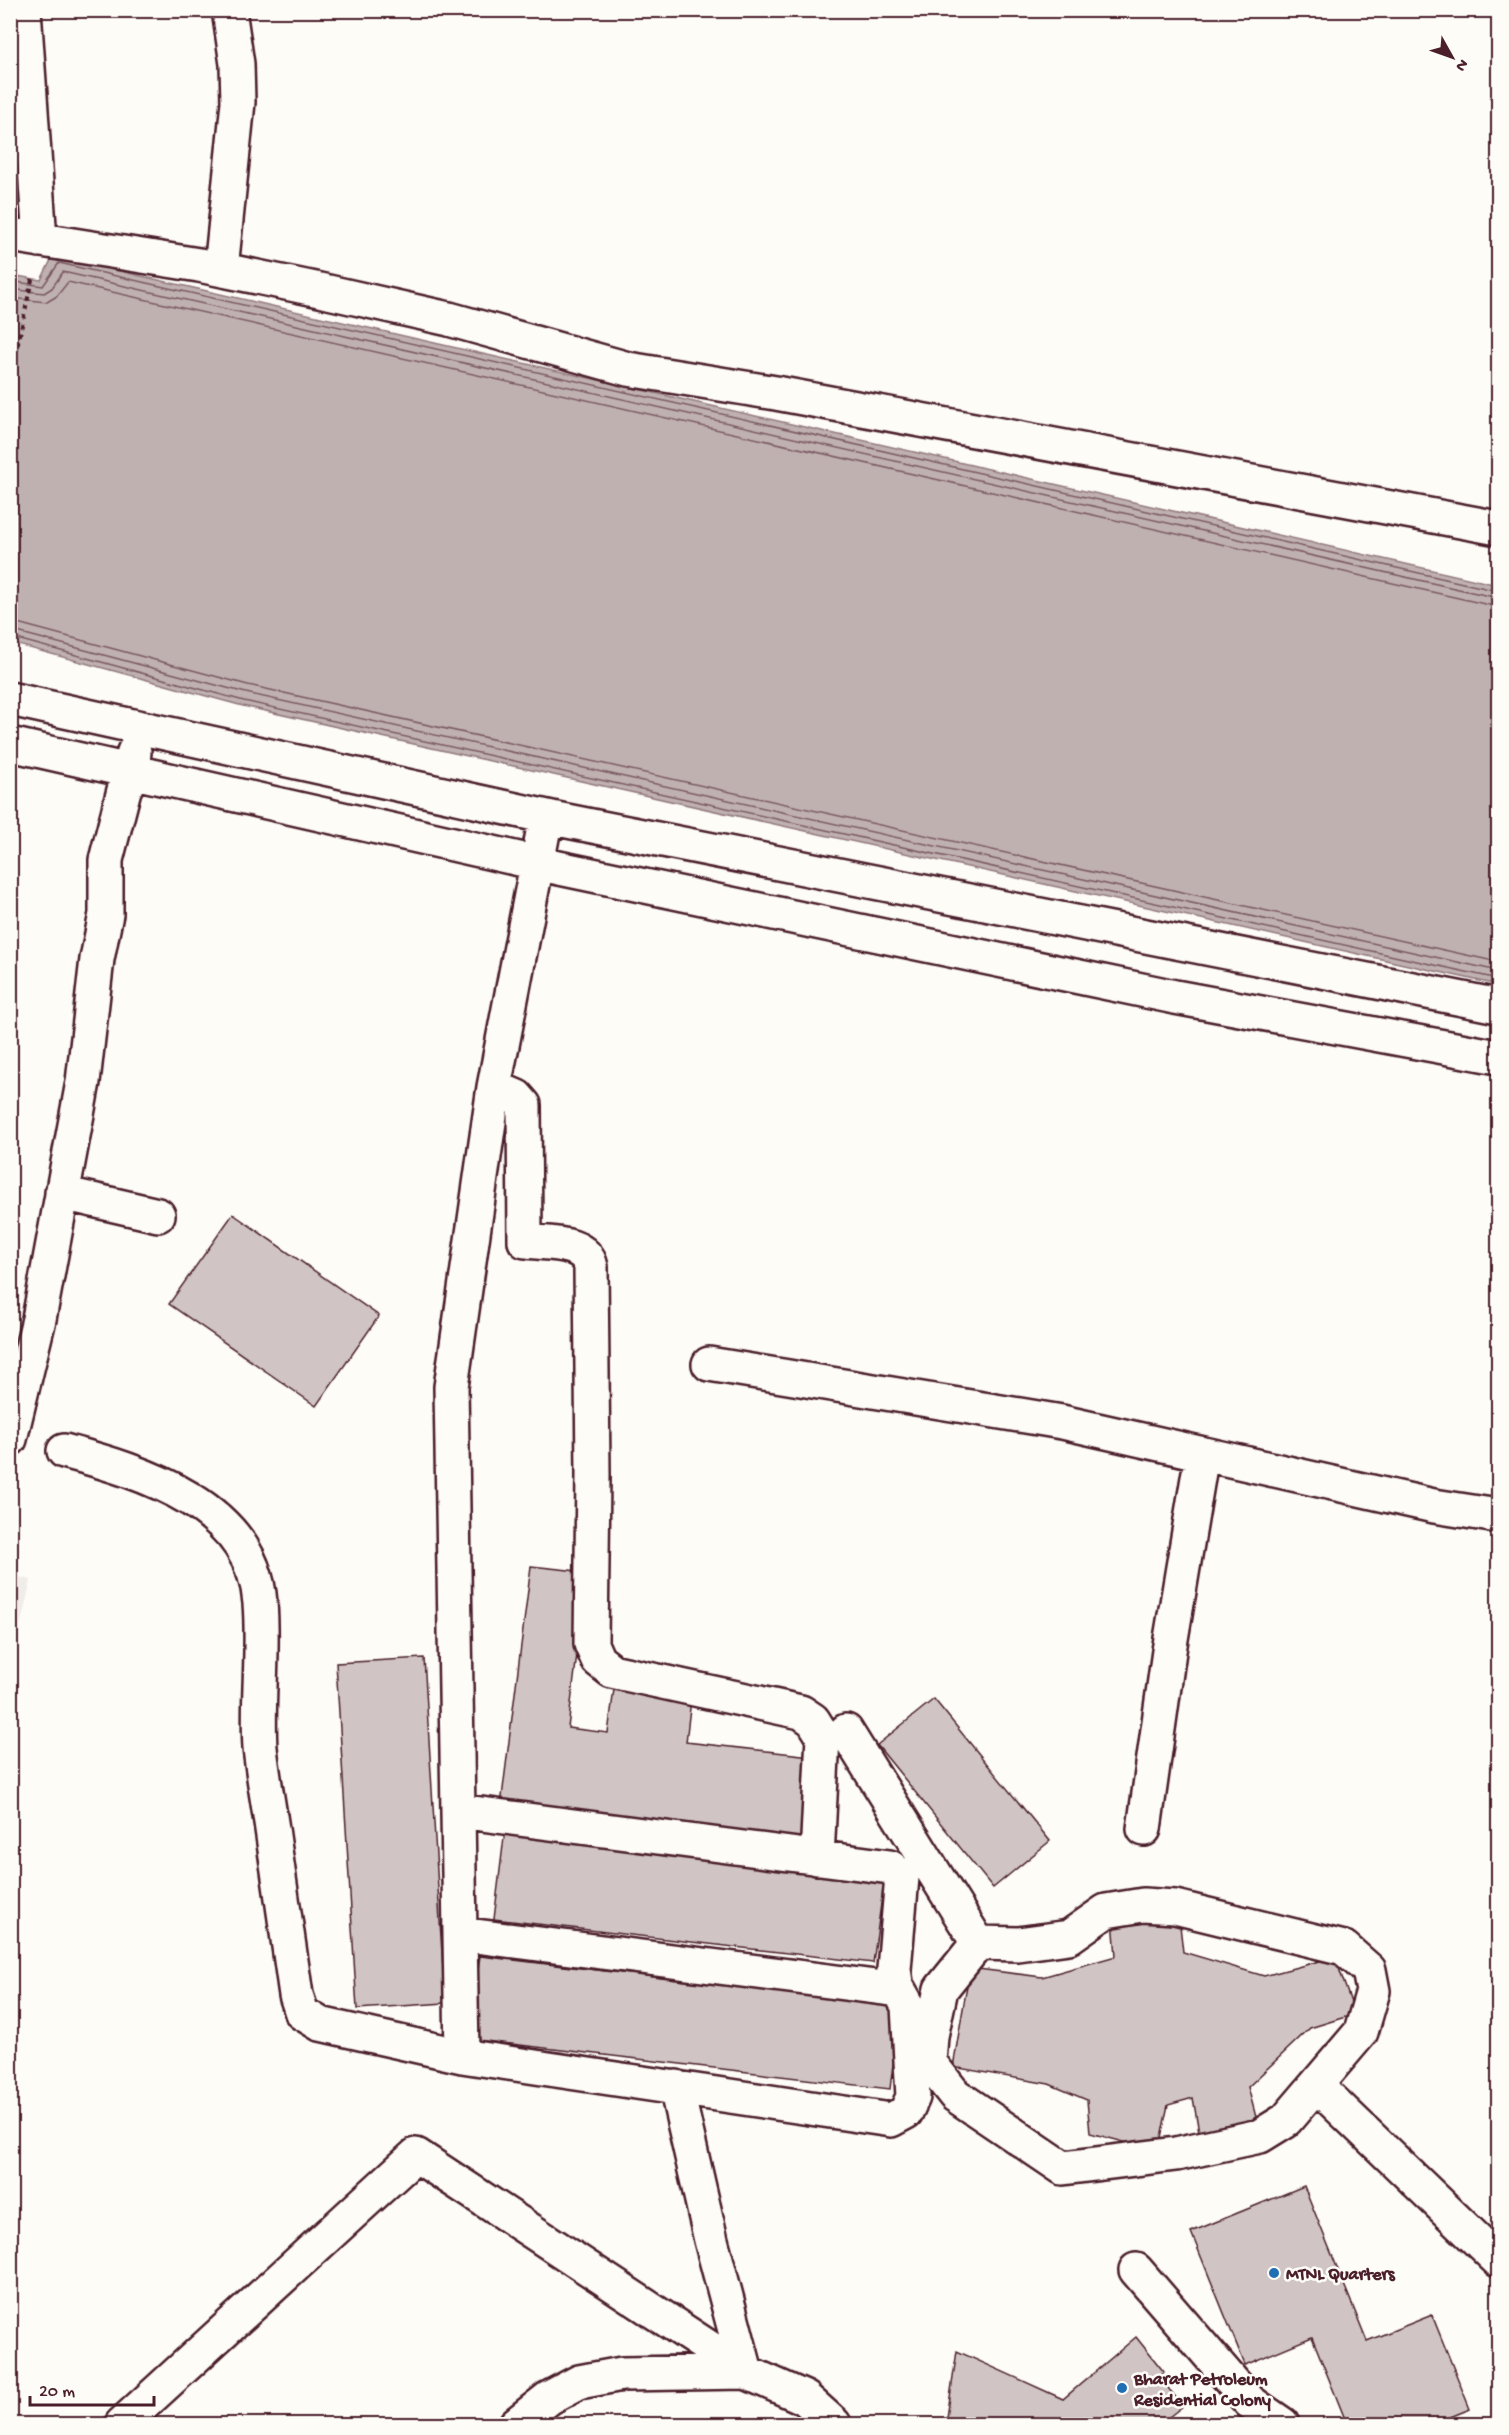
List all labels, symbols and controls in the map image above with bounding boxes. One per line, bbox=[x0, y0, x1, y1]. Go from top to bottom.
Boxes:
north arrow bbox=[1422, 27, 1482, 87]
text: N bbox=[1450, 54, 1471, 75]
place label: MTNL Quarters bbox=[1286, 2265, 1396, 2286]
marker: MTNL Quarters bbox=[1267, 2266, 1281, 2280]
scale bar bbox=[30, 2369, 154, 2407]
place label: Bharat Petroleum Residential Colony bbox=[1133, 2370, 1271, 2412]
marker: Bharat Petroleum Residential Colony bbox=[1115, 2381, 1129, 2395]
text: 20 m bbox=[39, 2382, 75, 2403]

